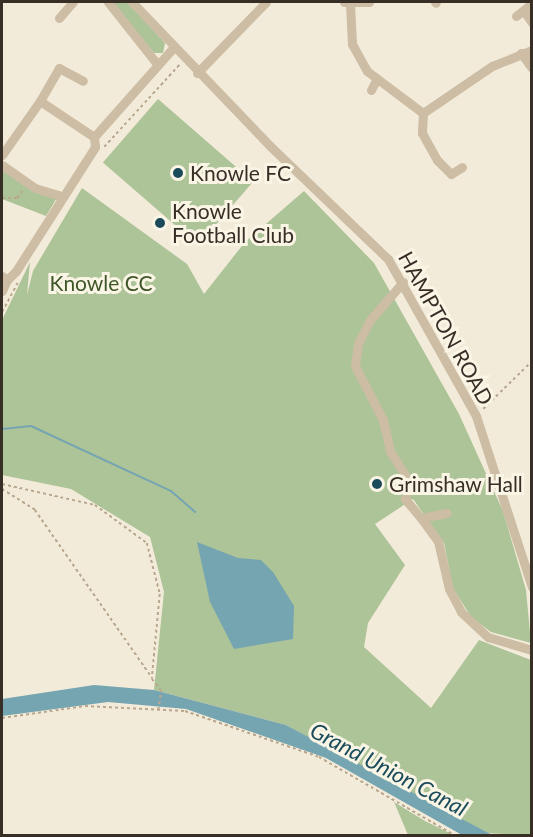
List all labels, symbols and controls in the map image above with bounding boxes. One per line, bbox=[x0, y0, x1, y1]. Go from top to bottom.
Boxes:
place label: Knowle FC bbox=[190, 160, 291, 186]
marker: Knowle FC bbox=[171, 166, 185, 180]
place label: Knowle Football Club bbox=[172, 198, 294, 248]
marker: Knowle Football Club bbox=[153, 216, 167, 230]
street label: HAMPTON ROAD bbox=[393, 247, 499, 409]
park label: Knowle CC bbox=[49, 270, 153, 296]
place label: Grimshaw Hall bbox=[389, 471, 523, 497]
marker: Grimshaw Hall bbox=[370, 477, 384, 491]
water label: Grand Union Canal bbox=[306, 717, 472, 821]

